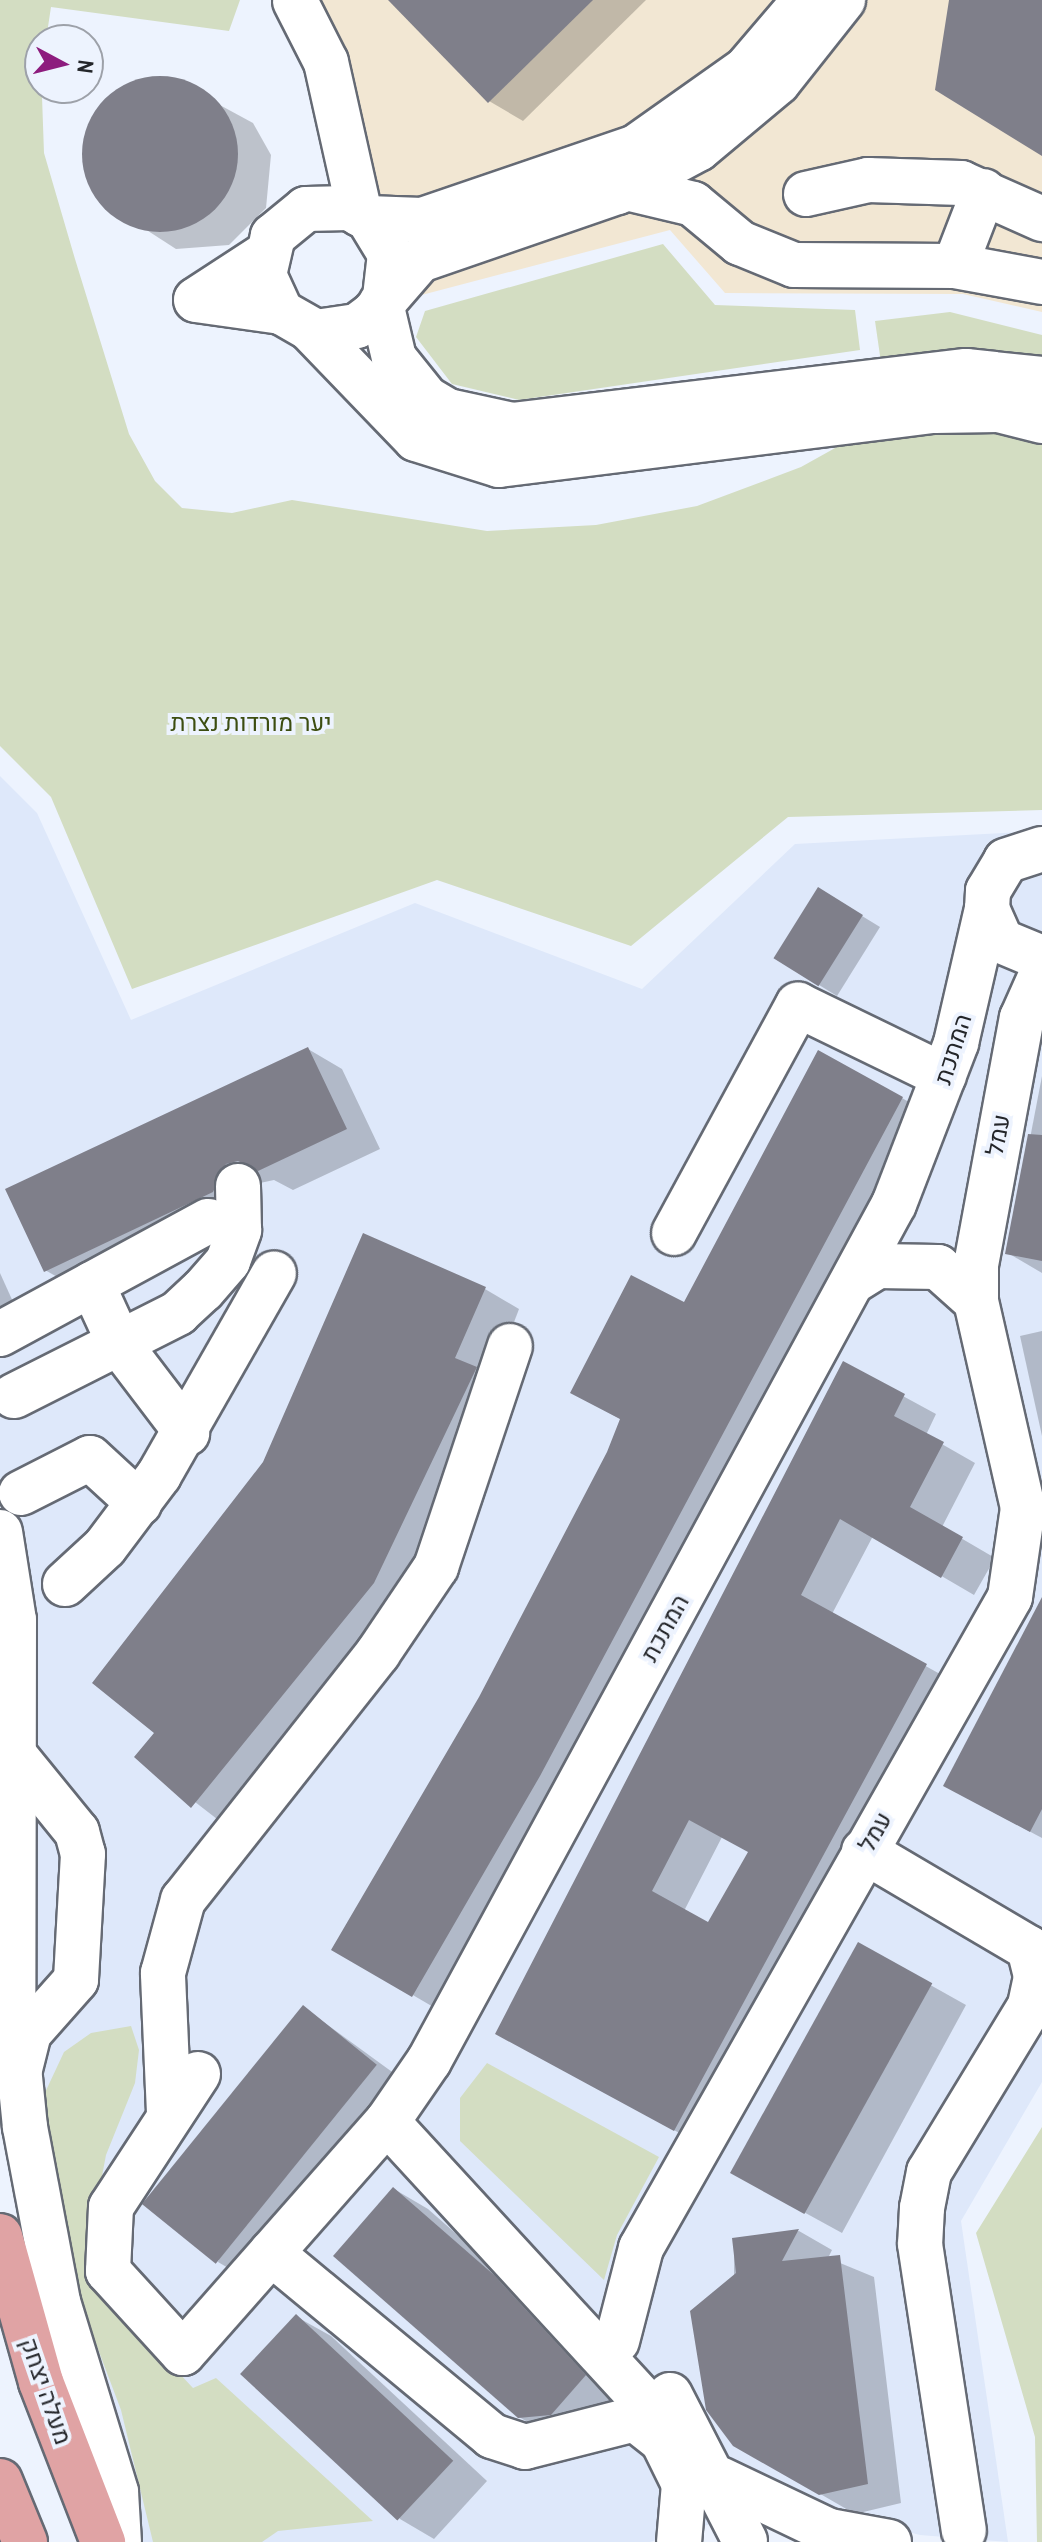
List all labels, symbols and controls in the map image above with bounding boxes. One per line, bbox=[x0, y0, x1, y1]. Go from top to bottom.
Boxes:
north arrow bbox=[24, 24, 104, 104]
text: N bbox=[70, 58, 102, 75]
park label: יער מורדות נצרת bbox=[170, 709, 332, 737]
street label: המתכת bbox=[928, 1010, 978, 1088]
street label: עמל bbox=[980, 1112, 1016, 1158]
street label: המתכת bbox=[635, 1589, 695, 1667]
street label: עמל bbox=[852, 1807, 898, 1857]
street label: מעלה יצחק bbox=[14, 2334, 78, 2448]

